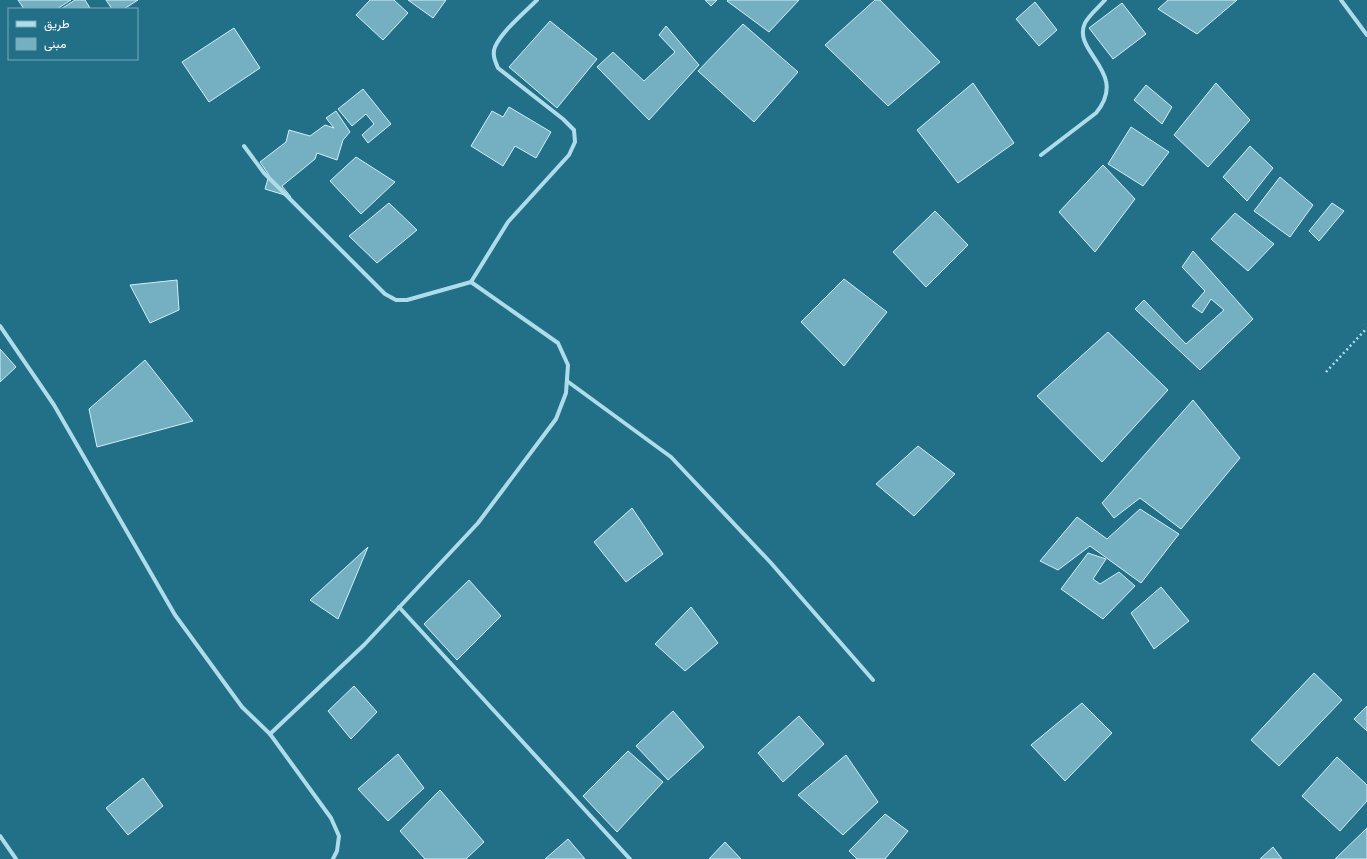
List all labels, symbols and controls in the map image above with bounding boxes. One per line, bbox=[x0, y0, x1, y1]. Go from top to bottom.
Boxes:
legend bbox=[8, 8, 138, 60]
text: طريق bbox=[44, 14, 70, 33]
text: مبنى bbox=[44, 34, 66, 53]

